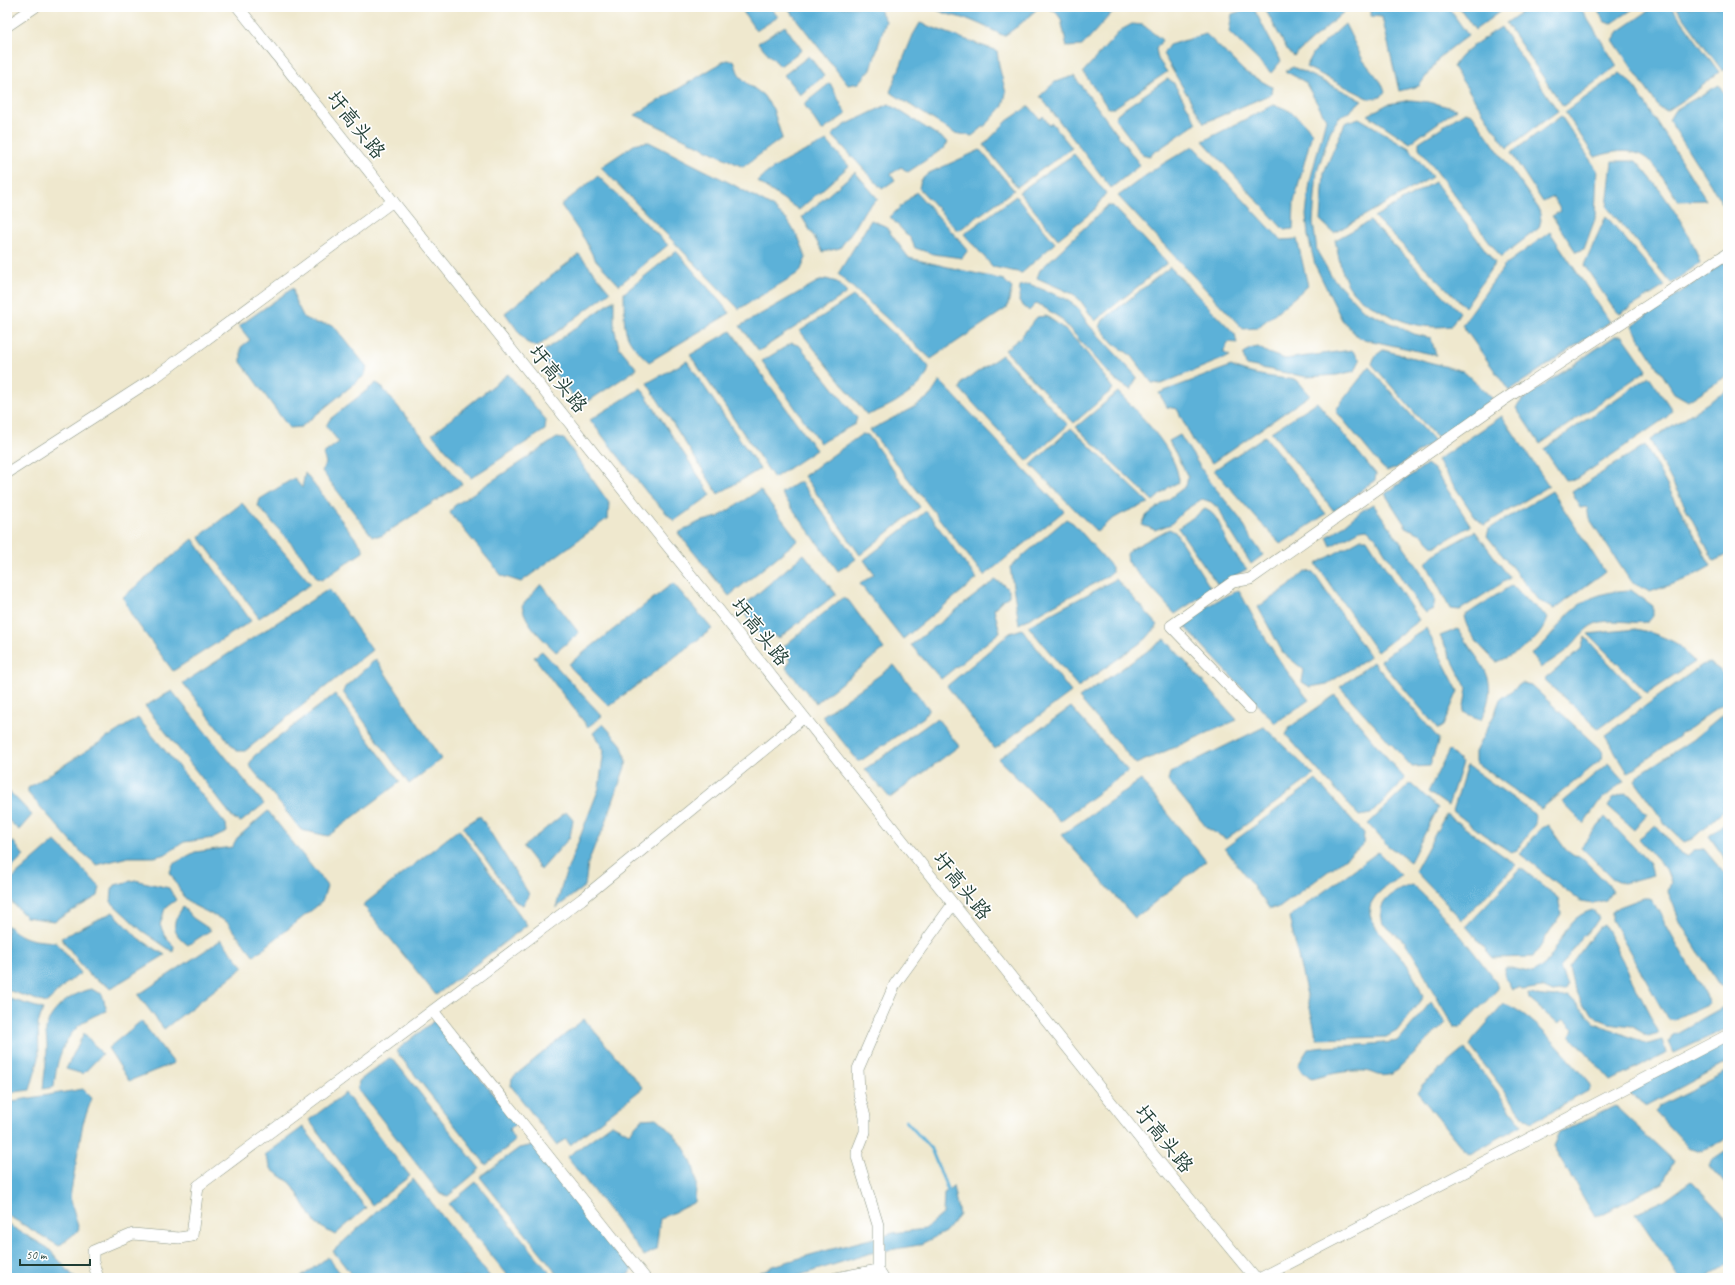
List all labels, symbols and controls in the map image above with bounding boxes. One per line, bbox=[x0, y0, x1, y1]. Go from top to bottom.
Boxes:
street label: 圩高头路 bbox=[321, 86, 392, 165]
street label: 圩高头路 bbox=[523, 340, 594, 419]
street label: 圩高头路 bbox=[725, 593, 796, 672]
street label: 圩高头路 bbox=[927, 847, 998, 926]
street label: 圩高头路 bbox=[1129, 1100, 1200, 1179]
scale bar bbox=[20, 1241, 90, 1267]
text: 50 m bbox=[26, 1247, 48, 1263]

